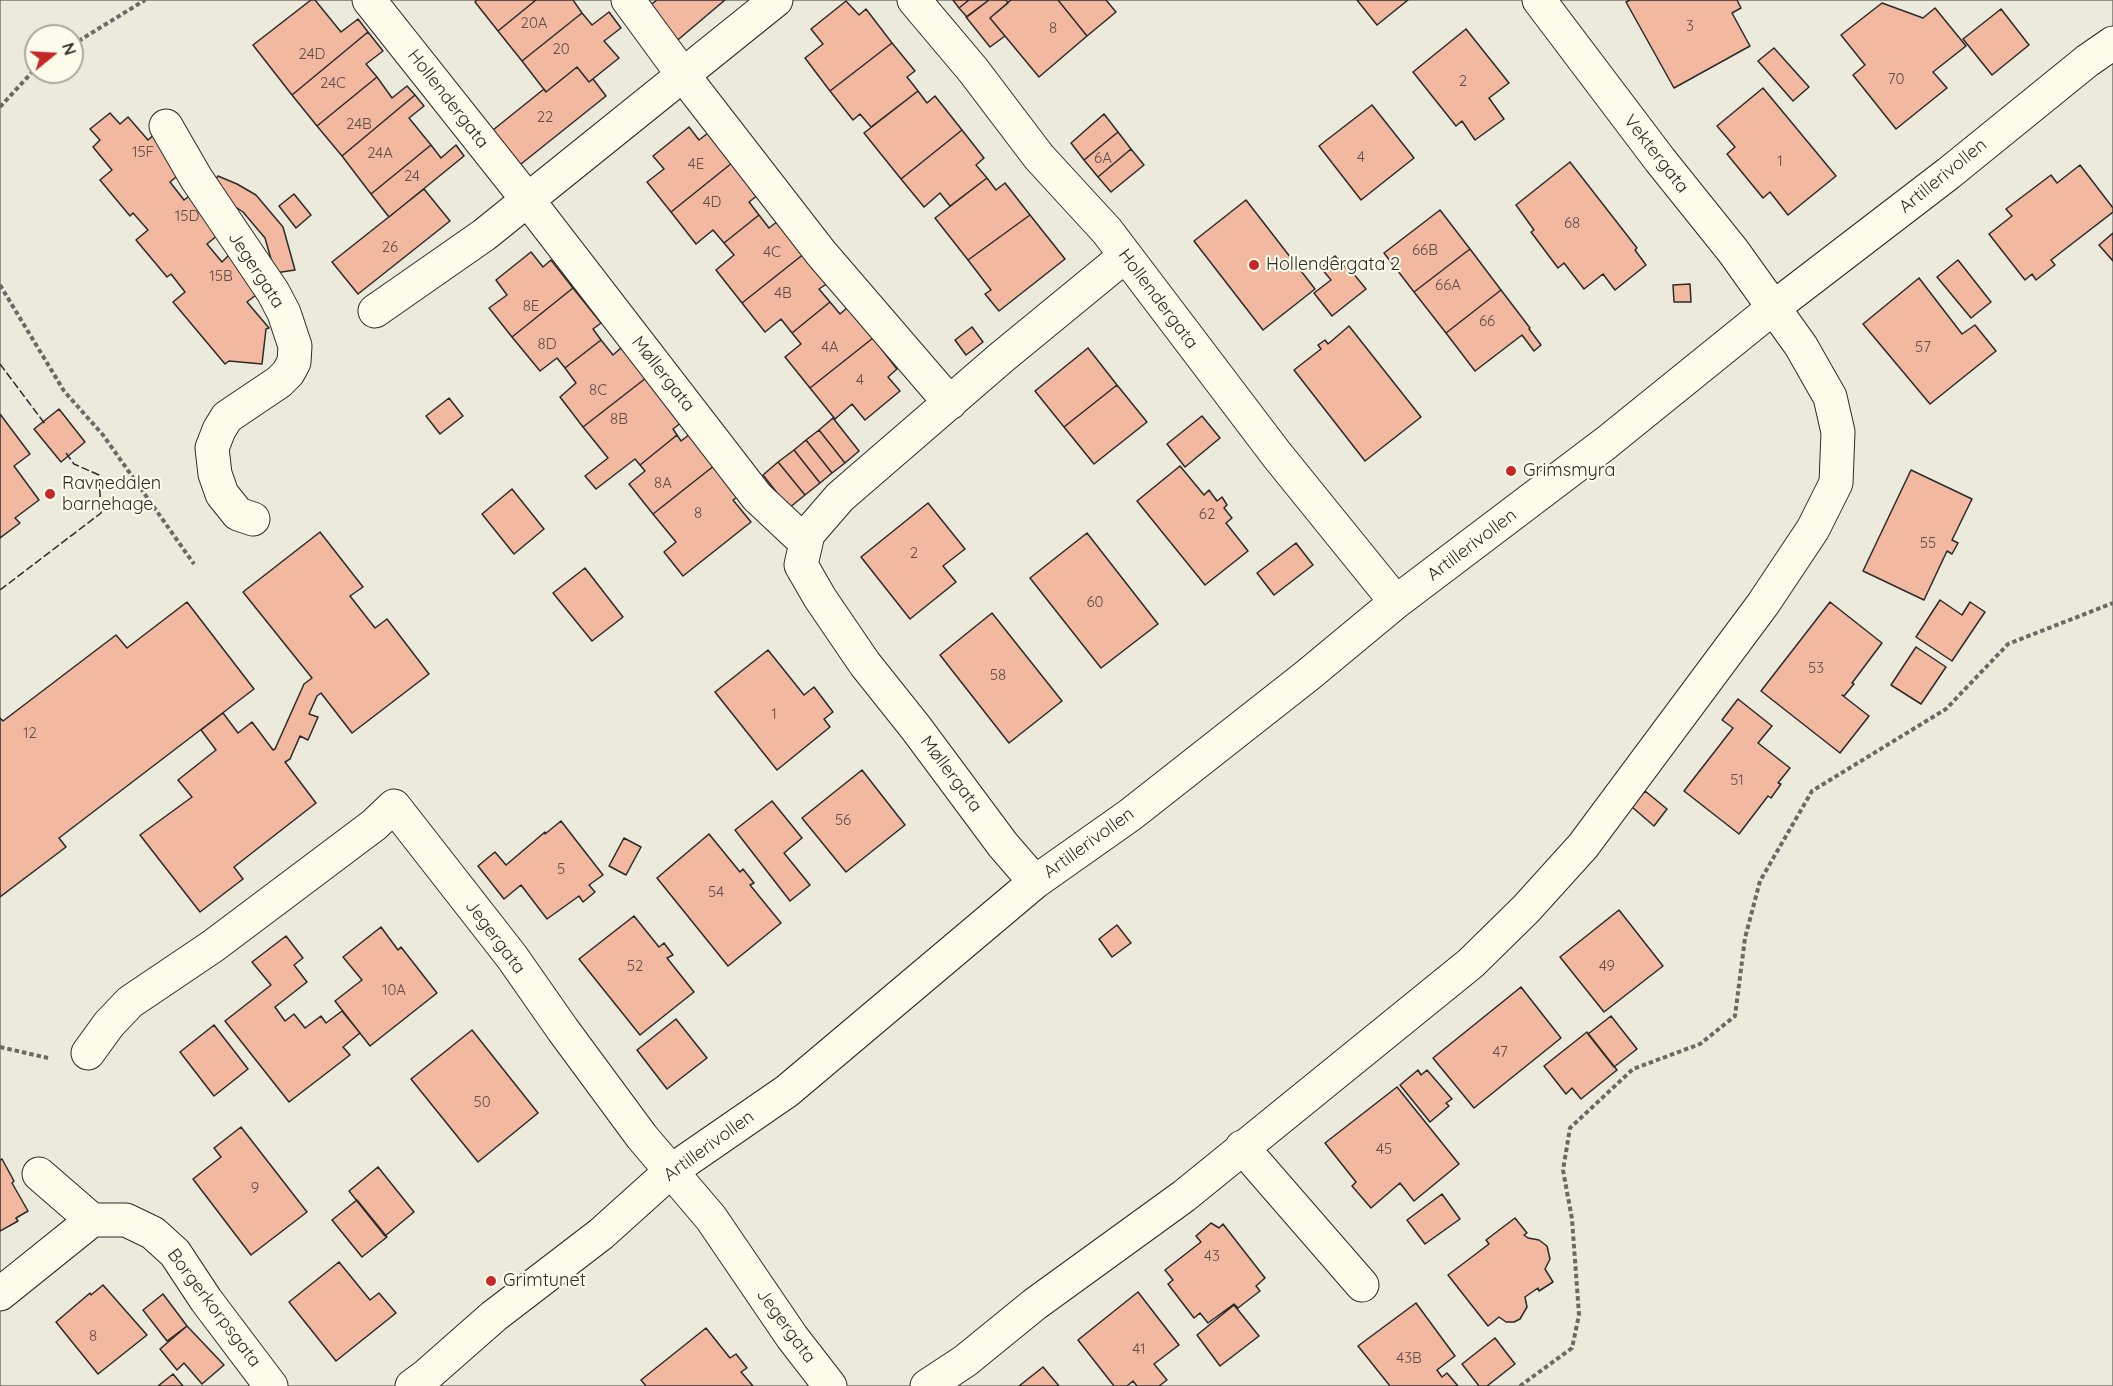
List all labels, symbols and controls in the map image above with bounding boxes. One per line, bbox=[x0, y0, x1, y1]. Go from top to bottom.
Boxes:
house number: 20A bbox=[521, 14, 547, 32]
house number: 3 bbox=[1686, 17, 1694, 35]
house number: 8 bbox=[1049, 19, 1057, 37]
north arrow bbox=[24, 24, 84, 84]
text: N bbox=[58, 40, 81, 58]
house number: 20 bbox=[552, 40, 570, 58]
house number: 24D bbox=[299, 45, 325, 63]
street label: Hollendergata bbox=[403, 45, 493, 153]
house number: 70 bbox=[1888, 70, 1904, 88]
house number: 2 bbox=[1459, 72, 1467, 90]
house number: 24C bbox=[320, 74, 346, 92]
house number: 22 bbox=[537, 108, 553, 126]
street label: Vektergata bbox=[1619, 111, 1693, 197]
house number: 24B bbox=[346, 115, 372, 133]
street label: Artillerivollen bbox=[1895, 134, 1991, 218]
house number: 15F bbox=[132, 143, 154, 161]
house number: 24A bbox=[367, 144, 393, 162]
house number: 4 bbox=[1357, 148, 1365, 166]
house number: 6A bbox=[1094, 149, 1112, 167]
house number: 1 bbox=[1777, 152, 1783, 170]
house number: 4E bbox=[688, 155, 704, 173]
house number: 24 bbox=[404, 167, 420, 185]
house number: 4D bbox=[703, 193, 721, 211]
house number: 15D bbox=[175, 207, 199, 225]
house number: 68 bbox=[1564, 214, 1580, 232]
street label: Jegergata bbox=[223, 228, 289, 312]
house number: 26 bbox=[382, 238, 398, 256]
house number: 66B bbox=[1412, 241, 1438, 259]
house number: 4C bbox=[763, 243, 781, 261]
street label: Hollendergata bbox=[1113, 245, 1203, 353]
place label: Hollendergata 2 bbox=[1266, 254, 1400, 276]
marker: Hollendergata 2 bbox=[1247, 258, 1261, 272]
house number: 15B bbox=[209, 267, 233, 285]
house number: 66A bbox=[1435, 276, 1461, 294]
house number: 4B bbox=[774, 284, 792, 302]
house number: 8E bbox=[523, 297, 539, 315]
house number: 66 bbox=[1479, 312, 1495, 330]
street label: Møllergata bbox=[627, 332, 699, 416]
house number: 8D bbox=[538, 335, 556, 353]
house number: 4A bbox=[821, 338, 839, 356]
house number: 57 bbox=[1915, 338, 1931, 356]
house number: 4 bbox=[856, 371, 864, 389]
house number: 8C bbox=[589, 381, 607, 399]
house number: 8B bbox=[610, 410, 628, 428]
place label: Grimsmyra bbox=[1523, 460, 1615, 482]
marker: Grimsmyra bbox=[1504, 464, 1518, 478]
place label: Ravnedalen barnehage bbox=[62, 473, 161, 516]
house number: 8A bbox=[654, 474, 672, 492]
marker: Ravnedalen barnehage bbox=[43, 487, 57, 501]
house number: 8 bbox=[694, 504, 702, 522]
street label: Artillerivollen bbox=[1423, 504, 1521, 586]
house number: 62 bbox=[1199, 505, 1215, 523]
house number: 55 bbox=[1920, 534, 1936, 552]
house number: 2 bbox=[910, 544, 918, 562]
house number: 60 bbox=[1087, 593, 1103, 611]
house number: 53 bbox=[1808, 659, 1824, 677]
house number: 58 bbox=[990, 666, 1006, 684]
house number: 1 bbox=[771, 705, 777, 723]
house number: 12 bbox=[23, 724, 37, 742]
street label: Møllergata bbox=[915, 732, 987, 816]
house number: 51 bbox=[1730, 771, 1744, 789]
street label: Artillerivollen bbox=[1040, 803, 1138, 883]
house number: 56 bbox=[835, 811, 851, 829]
house number: 5 bbox=[557, 860, 565, 878]
house number: 54 bbox=[708, 883, 724, 901]
street label: Jegergata bbox=[460, 896, 530, 978]
house number: 52 bbox=[627, 957, 643, 975]
house number: 49 bbox=[1599, 957, 1615, 975]
house number: 10A bbox=[382, 981, 406, 999]
house number: 47 bbox=[1492, 1043, 1508, 1061]
house number: 50 bbox=[473, 1093, 491, 1111]
street label: Artillerivollen bbox=[660, 1106, 758, 1186]
house number: 45 bbox=[1376, 1140, 1392, 1158]
house number: 9 bbox=[251, 1179, 259, 1197]
street label: Borgerkorpsgata bbox=[162, 1245, 266, 1371]
house number: 43 bbox=[1204, 1247, 1220, 1265]
place label: Grimtunet bbox=[503, 1270, 586, 1292]
marker: Grimtunet bbox=[484, 1274, 498, 1288]
street label: Jegergata bbox=[752, 1284, 820, 1368]
house number: 8 bbox=[89, 1327, 97, 1345]
house number: 41 bbox=[1132, 1340, 1146, 1358]
house number: 43B bbox=[1396, 1349, 1422, 1367]

